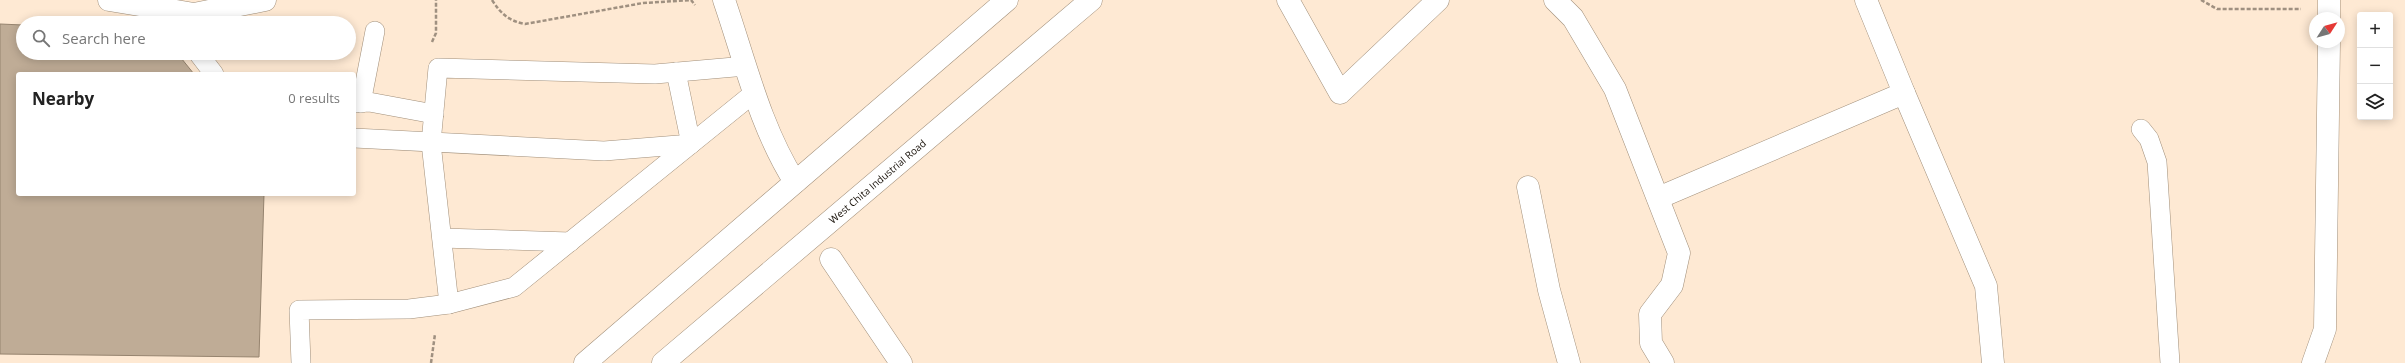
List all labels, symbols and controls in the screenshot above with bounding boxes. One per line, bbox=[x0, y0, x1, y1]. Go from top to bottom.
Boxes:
north arrow bbox=[2309, 12, 2345, 48]
map controls bbox=[2357, 12, 2393, 120]
button: + bbox=[2357, 12, 2393, 48]
search box bbox=[16, 16, 356, 60]
icon: search bbox=[30, 27, 52, 49]
text: Search here bbox=[62, 28, 146, 48]
button: − bbox=[2357, 48, 2393, 84]
button: layers bbox=[2357, 84, 2393, 120]
text: Nearby bbox=[32, 87, 94, 110]
text: 0 results bbox=[288, 89, 340, 107]
street label: West Chita Industrial Road bbox=[826, 136, 929, 226]

